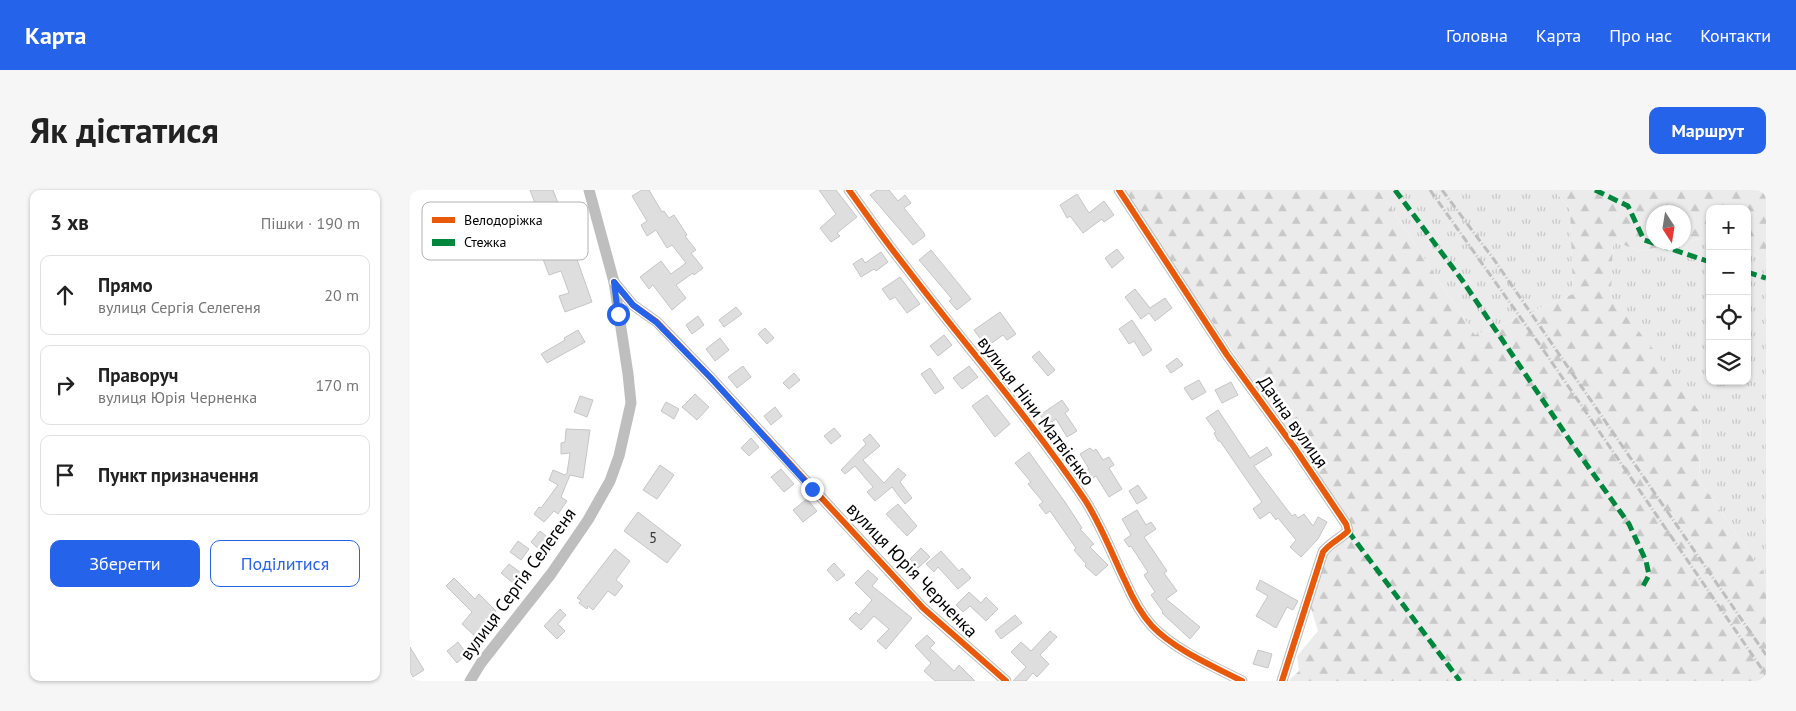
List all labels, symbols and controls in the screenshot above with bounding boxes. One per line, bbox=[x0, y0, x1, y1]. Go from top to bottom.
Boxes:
text: Карта bbox=[25, 20, 87, 51]
text: Головна bbox=[1446, 24, 1508, 47]
text: Карта bbox=[1536, 24, 1581, 47]
text: Про нас bbox=[1609, 24, 1672, 47]
text: Контакти bbox=[1700, 24, 1771, 47]
text: Як дістатися bbox=[30, 107, 219, 153]
button: Маршрут bbox=[1649, 107, 1766, 154]
legend bbox=[422, 202, 588, 260]
north arrow bbox=[1646, 205, 1691, 250]
map controls bbox=[1706, 205, 1751, 385]
button: + bbox=[1706, 205, 1751, 250]
text: 3 хв bbox=[50, 209, 89, 236]
text: Велодоріжка bbox=[464, 211, 543, 229]
text: Пішки · 190 m bbox=[261, 213, 360, 233]
text: Стежка bbox=[464, 233, 506, 251]
button: − bbox=[1706, 250, 1751, 295]
text: Прямо bbox=[98, 273, 153, 297]
icon: ahead bbox=[51, 281, 79, 309]
text: 20 m bbox=[324, 285, 359, 305]
button: locate bbox=[1706, 295, 1751, 340]
text: вулиця Сергія Селегеня bbox=[98, 297, 261, 317]
route start bbox=[607, 303, 630, 326]
street label: вулиця Ніни Матвієнко bbox=[973, 332, 1100, 490]
button: layers bbox=[1706, 340, 1751, 385]
text: Праворуч bbox=[98, 363, 178, 387]
icon: right bbox=[51, 371, 79, 399]
street label: Дачна вулиця bbox=[1253, 371, 1334, 472]
text: 170 m bbox=[316, 375, 359, 395]
text: вулиця Юрія Черненка bbox=[98, 387, 257, 407]
icon: arrive bbox=[51, 461, 79, 489]
text: Пункт призначення bbox=[98, 463, 259, 487]
route end bbox=[801, 478, 824, 501]
street label: вулиця Юрія Черненка bbox=[842, 497, 983, 642]
street label: вулиця Сергія Селегеня bbox=[455, 503, 581, 664]
house number: 5 bbox=[649, 528, 657, 547]
button: Зберегти bbox=[50, 540, 200, 587]
button: Поділитися bbox=[210, 540, 360, 587]

